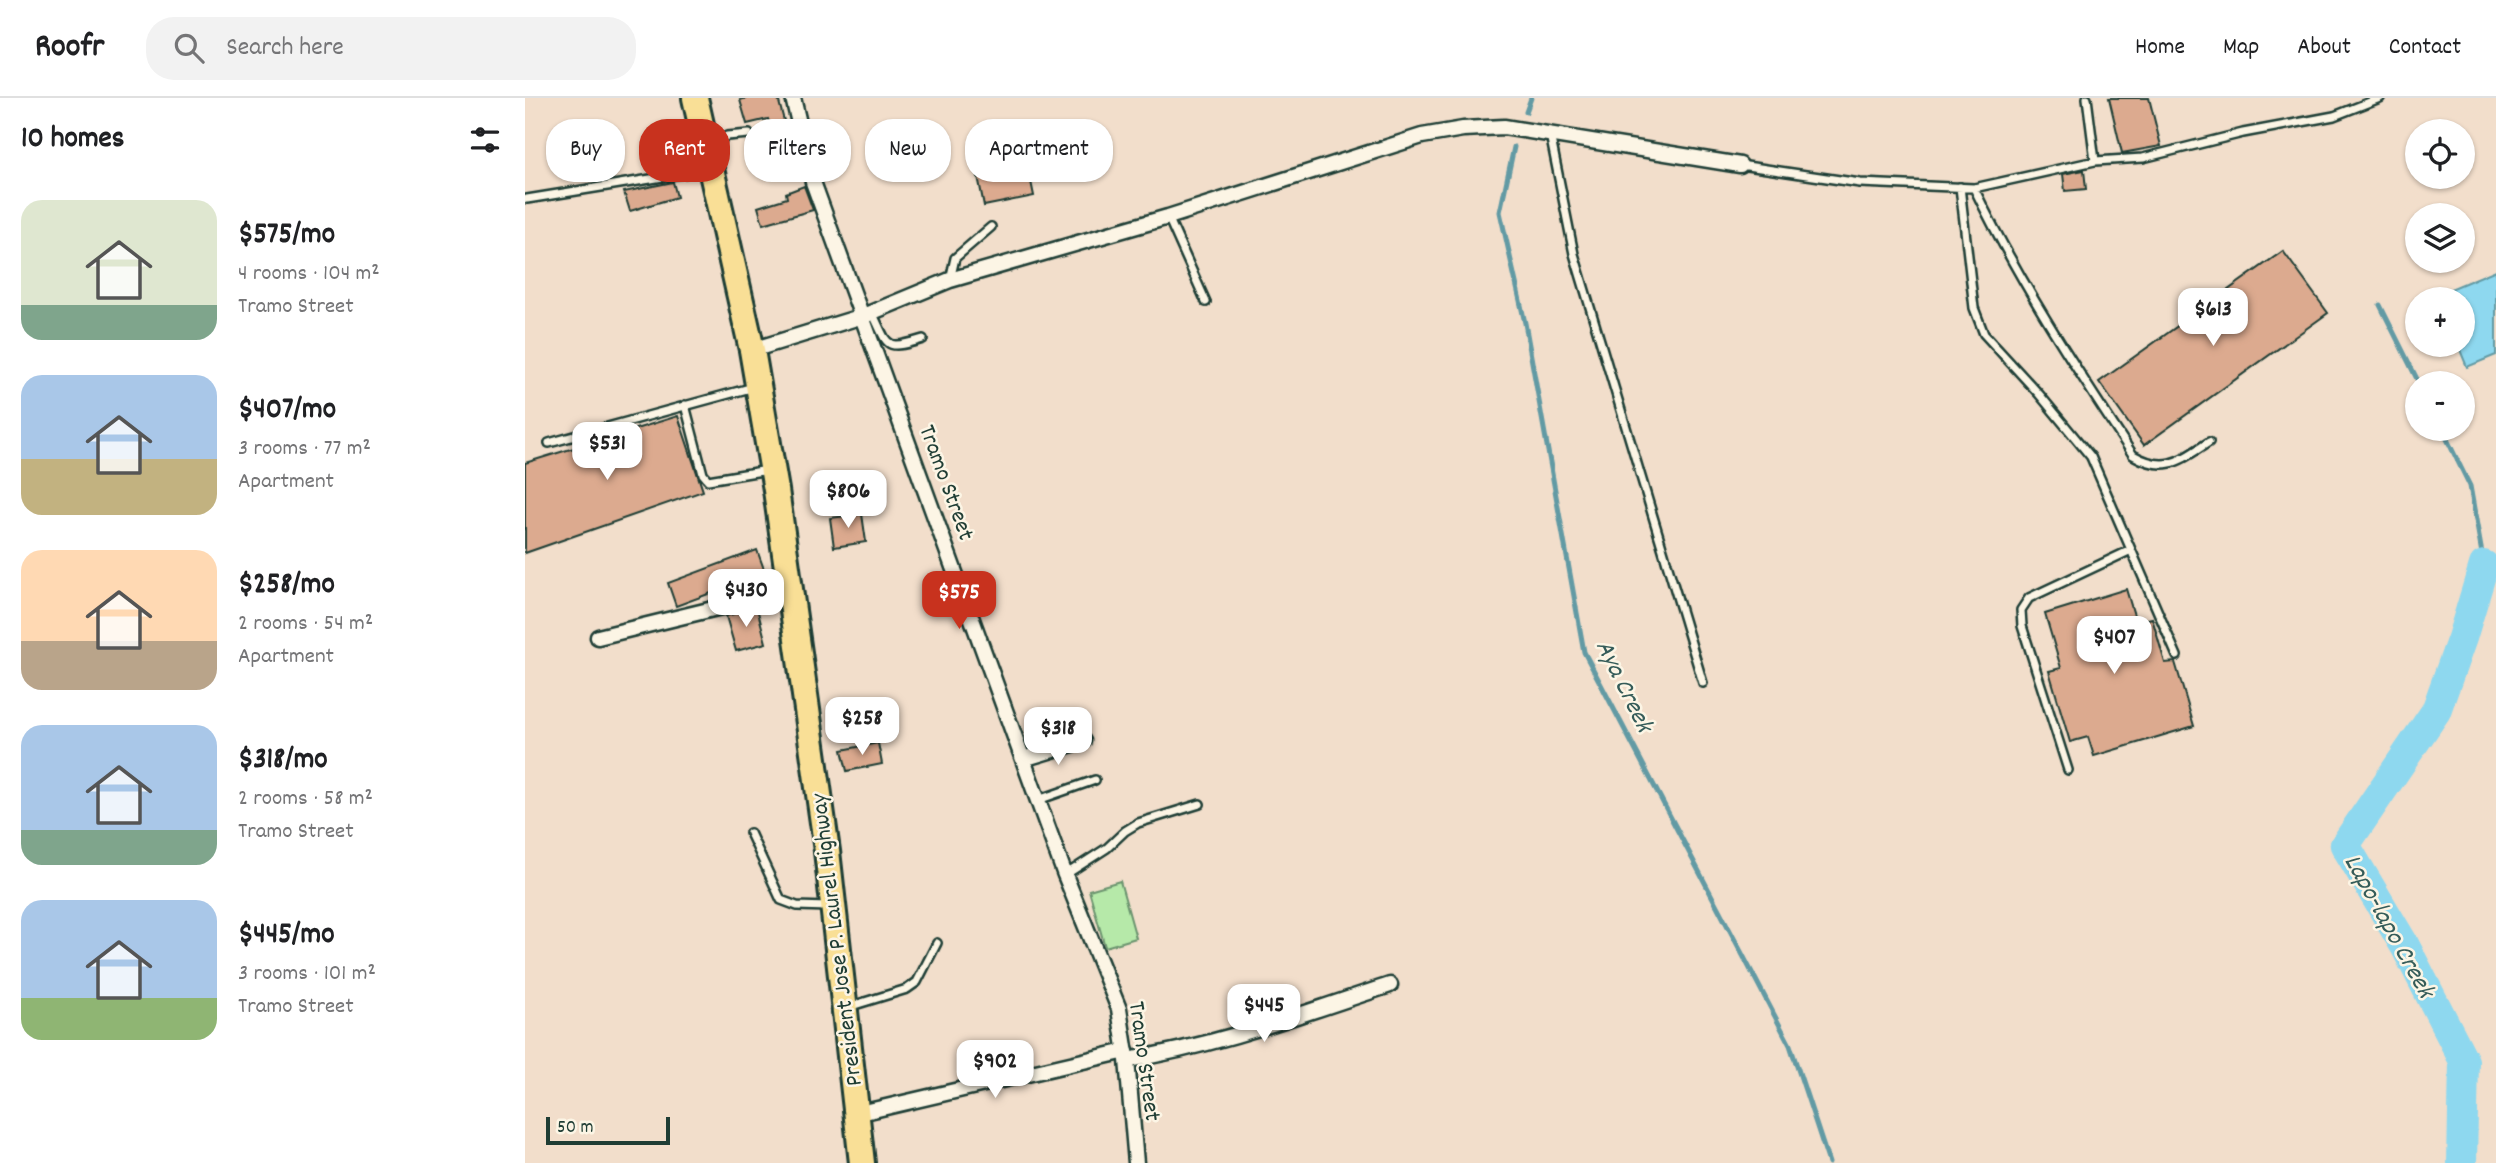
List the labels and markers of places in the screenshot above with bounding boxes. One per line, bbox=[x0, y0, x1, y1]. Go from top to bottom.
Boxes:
pin: $613 bbox=[2172, 288, 2254, 348]
pin: $531 bbox=[566, 422, 648, 482]
pin: $806 bbox=[807, 470, 889, 530]
pin: $430 bbox=[705, 570, 787, 629]
pin: $575 bbox=[918, 572, 1000, 631]
pin: $407 bbox=[2073, 616, 2155, 676]
pin: $258 bbox=[821, 698, 903, 757]
pin: $318 bbox=[1017, 708, 1099, 767]
pin: $445 bbox=[1223, 984, 1305, 1044]
pin: $902 bbox=[954, 1040, 1036, 1100]

